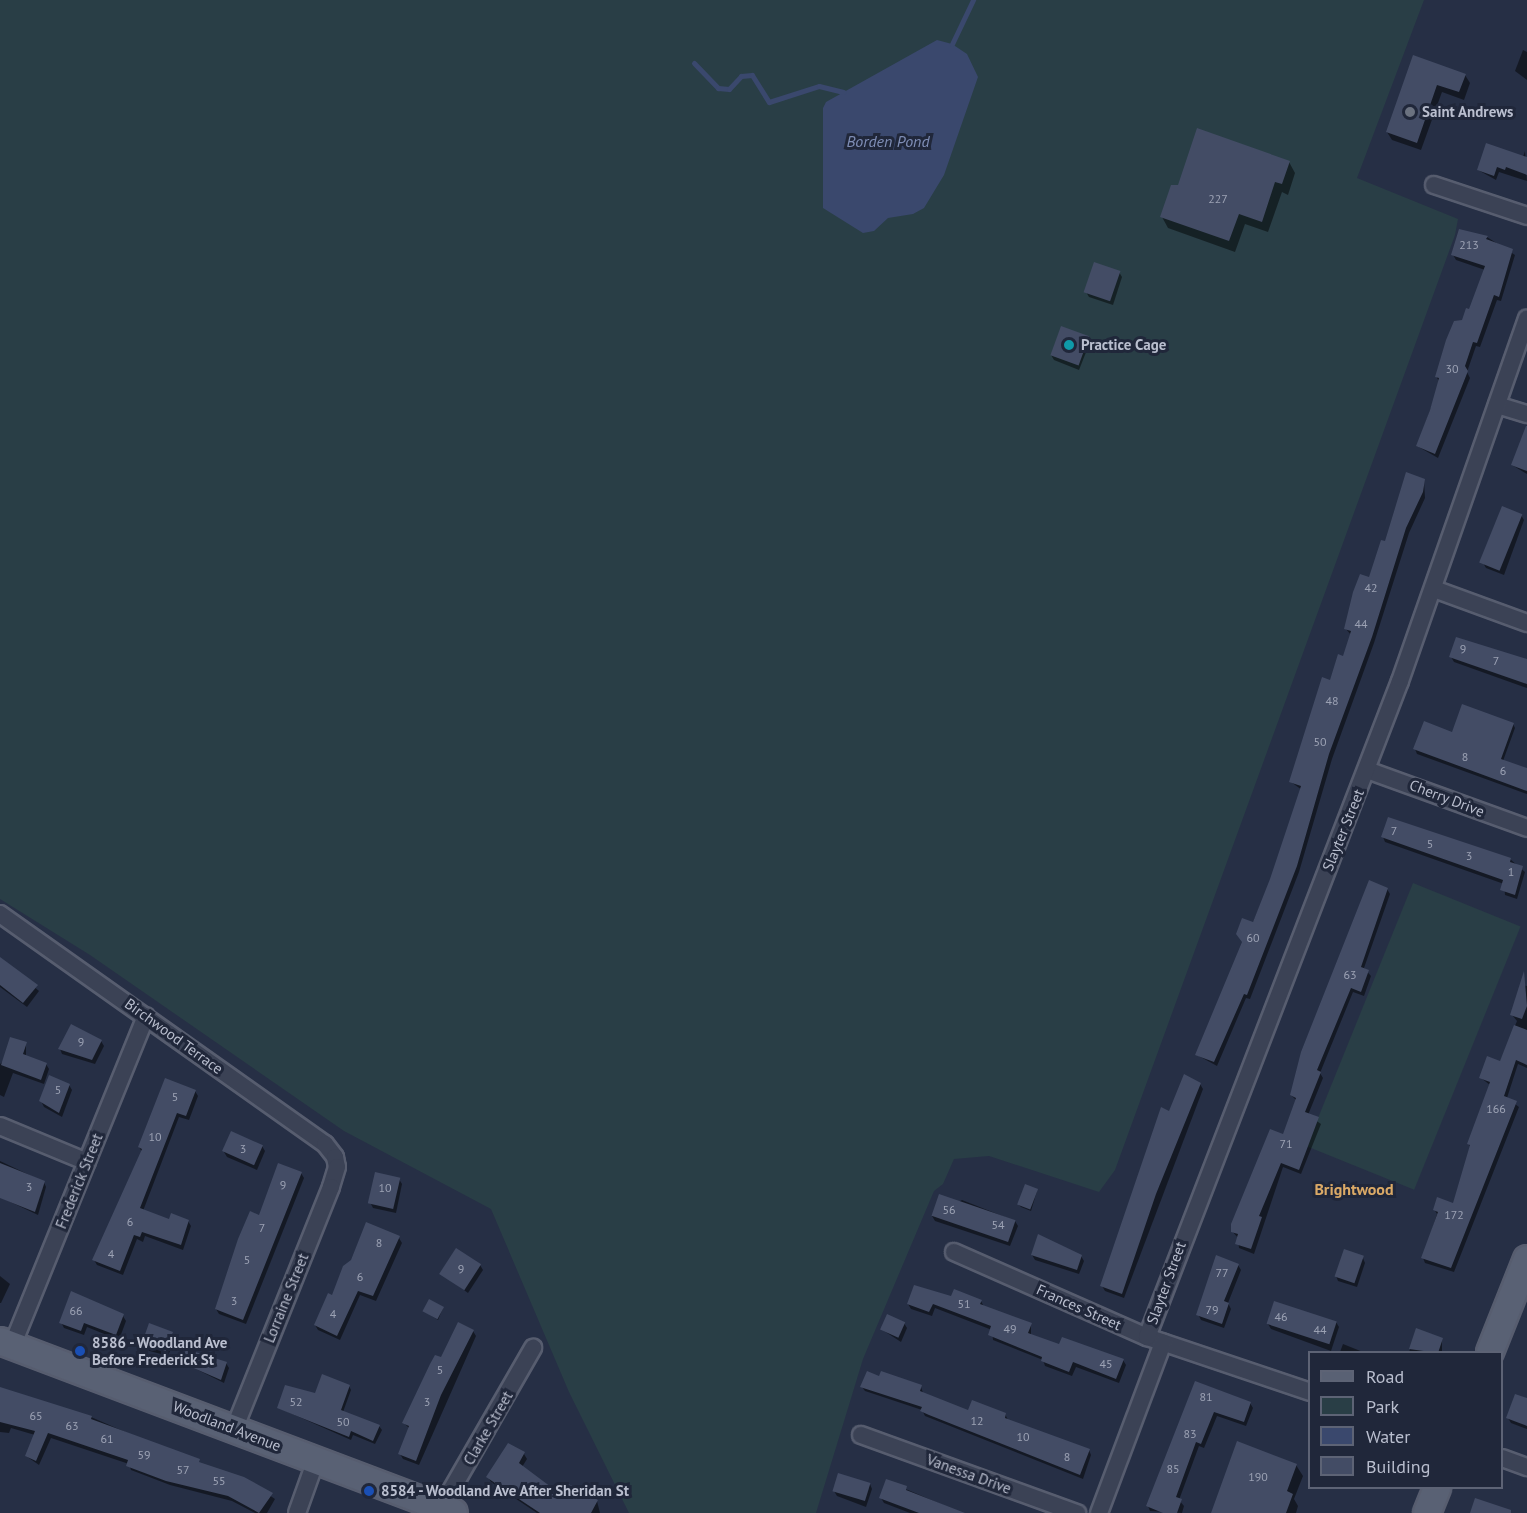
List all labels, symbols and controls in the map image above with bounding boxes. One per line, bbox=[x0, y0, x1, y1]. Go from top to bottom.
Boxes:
place label: Saint Andrews bbox=[1422, 103, 1514, 121]
marker: Saint Andrews bbox=[1403, 105, 1417, 119]
water label: Borden Pond bbox=[846, 131, 930, 151]
house number: 227 bbox=[1208, 192, 1228, 206]
house number: 213 bbox=[1459, 238, 1479, 252]
place label: Practice Cage bbox=[1081, 336, 1167, 354]
marker: Practice Cage bbox=[1062, 338, 1076, 352]
house number: 30 bbox=[1445, 362, 1459, 376]
house number: 42 bbox=[1364, 581, 1378, 595]
house number: 44 bbox=[1354, 617, 1368, 631]
house number: 9 bbox=[1460, 642, 1466, 656]
house number: 7 bbox=[1493, 654, 1499, 668]
house number: 48 bbox=[1325, 694, 1339, 708]
house number: 50 bbox=[1313, 735, 1327, 749]
house number: 8 bbox=[1462, 750, 1468, 764]
house number: 6 bbox=[1500, 764, 1506, 778]
street label: Cherry Drive bbox=[1407, 775, 1487, 821]
street label: Slayter Street bbox=[1318, 786, 1368, 874]
house number: 7 bbox=[1391, 824, 1397, 838]
house number: 5 bbox=[1427, 837, 1433, 851]
house number: 3 bbox=[1466, 849, 1472, 863]
house number: 1 bbox=[1508, 865, 1514, 879]
house number: 60 bbox=[1246, 931, 1260, 945]
house number: 63 bbox=[1343, 968, 1357, 982]
street label: Birchwood Terrace bbox=[121, 994, 227, 1078]
house number: 9 bbox=[78, 1035, 84, 1049]
house number: 5 bbox=[55, 1083, 61, 1097]
house number: 5 bbox=[172, 1090, 178, 1104]
house number: 166 bbox=[1486, 1102, 1506, 1116]
house number: 10 bbox=[148, 1130, 162, 1144]
street label: Frederick Street bbox=[52, 1131, 106, 1231]
house number: 71 bbox=[1279, 1137, 1293, 1151]
house number: 3 bbox=[240, 1142, 246, 1156]
house number: 9 bbox=[280, 1178, 286, 1192]
district label: Brightwood bbox=[1314, 1179, 1394, 1199]
house number: 3 bbox=[26, 1180, 32, 1194]
house number: 10 bbox=[378, 1181, 392, 1195]
house number: 56 bbox=[942, 1203, 956, 1217]
house number: 172 bbox=[1444, 1208, 1464, 1222]
house number: 6 bbox=[127, 1215, 133, 1229]
house number: 54 bbox=[991, 1218, 1005, 1232]
house number: 7 bbox=[259, 1221, 265, 1235]
house number: 8 bbox=[376, 1236, 382, 1250]
street label: Slayter Street bbox=[1143, 1239, 1189, 1327]
house number: 4 bbox=[108, 1247, 114, 1261]
street label: Lorraine Street bbox=[260, 1251, 312, 1345]
house number: 5 bbox=[244, 1253, 250, 1267]
house number: 9 bbox=[458, 1262, 464, 1276]
house number: 77 bbox=[1215, 1266, 1229, 1280]
house number: 6 bbox=[357, 1270, 363, 1284]
street label: Frances Street bbox=[1034, 1280, 1124, 1334]
house number: 3 bbox=[231, 1294, 237, 1308]
house number: 51 bbox=[957, 1297, 971, 1311]
house number: 79 bbox=[1205, 1303, 1219, 1317]
house number: 66 bbox=[69, 1304, 83, 1318]
house number: 4 bbox=[330, 1307, 336, 1321]
house number: 46 bbox=[1274, 1310, 1288, 1324]
house number: 49 bbox=[1003, 1322, 1017, 1336]
house number: 44 bbox=[1313, 1323, 1327, 1337]
place label: 8586 - Woodland Ave Before Frederick St bbox=[92, 1333, 230, 1368]
marker: 8586 - Woodland Ave Before Frederick St bbox=[73, 1344, 87, 1358]
legend bbox=[1308, 1351, 1503, 1489]
house number: 45 bbox=[1099, 1357, 1113, 1371]
house number: 5 bbox=[437, 1363, 443, 1377]
text: Road bbox=[1366, 1365, 1404, 1388]
street label: Clarke Street bbox=[460, 1388, 516, 1468]
house number: 81 bbox=[1199, 1390, 1213, 1404]
house number: 52 bbox=[289, 1395, 303, 1409]
house number: 3 bbox=[424, 1395, 430, 1409]
text: Park bbox=[1366, 1395, 1399, 1418]
street label: Woodland Avenue bbox=[170, 1397, 284, 1455]
house number: 65 bbox=[29, 1409, 43, 1423]
house number: 12 bbox=[970, 1414, 984, 1428]
house number: 50 bbox=[336, 1415, 350, 1429]
house number: 63 bbox=[65, 1419, 79, 1433]
text: Water bbox=[1366, 1425, 1410, 1448]
house number: 83 bbox=[1183, 1427, 1197, 1441]
house number: 10 bbox=[1016, 1430, 1030, 1444]
house number: 61 bbox=[100, 1432, 114, 1446]
house number: 59 bbox=[137, 1448, 151, 1462]
street label: Vanessa Drive bbox=[924, 1450, 1014, 1498]
house number: 8 bbox=[1064, 1450, 1070, 1464]
text: Building bbox=[1366, 1455, 1430, 1478]
house number: 85 bbox=[1166, 1462, 1180, 1476]
house number: 57 bbox=[176, 1463, 190, 1477]
house number: 190 bbox=[1248, 1470, 1268, 1484]
house number: 55 bbox=[212, 1474, 226, 1488]
place label: 8584 - Woodland Ave After Sheridan St bbox=[381, 1482, 632, 1500]
marker: 8584 - Woodland Ave After Sheridan St bbox=[362, 1484, 376, 1498]

